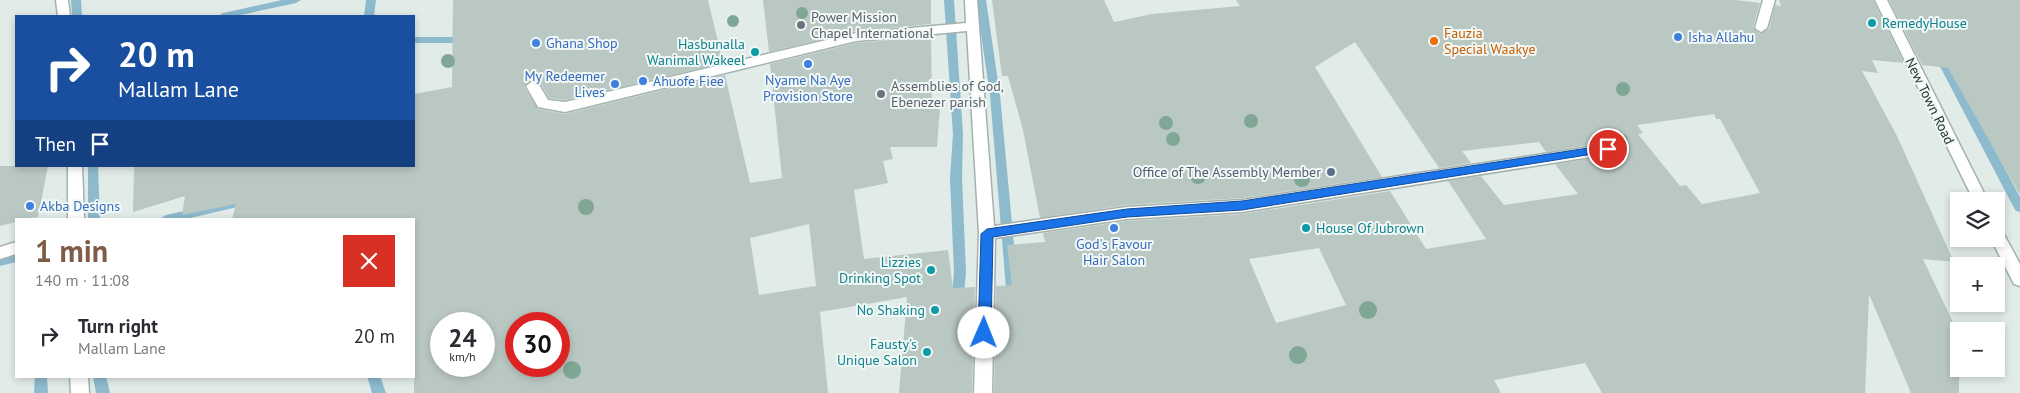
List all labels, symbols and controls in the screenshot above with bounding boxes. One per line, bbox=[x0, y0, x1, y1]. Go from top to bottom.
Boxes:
place label: Power Mission Chapel International bbox=[811, 8, 934, 42]
place label: RemedyHouse bbox=[1882, 14, 1967, 32]
marker: RemedyHouse bbox=[1866, 17, 1878, 29]
marker: Power Mission Chapel International bbox=[795, 19, 807, 31]
place label: Fauzia Special Waakye bbox=[1444, 24, 1536, 58]
place label: Isha Allahu bbox=[1688, 28, 1754, 46]
text: 20 m bbox=[118, 31, 195, 77]
marker: Isha Allahu bbox=[1672, 31, 1684, 43]
place label: Ghana Shop bbox=[546, 34, 618, 52]
icon: right bbox=[35, 35, 100, 100]
place label: Hasbunalla Wanimal Wakeel bbox=[647, 35, 745, 69]
marker: Fauzia Special Waakye bbox=[1428, 35, 1440, 47]
marker: Ghana Shop bbox=[530, 37, 542, 49]
marker: Hasbunalla Wanimal Wakeel bbox=[749, 46, 761, 58]
street label: New Town Road bbox=[1901, 55, 1959, 147]
marker: Nyame Na Aye Provision Store bbox=[802, 58, 814, 70]
place label: My Redeemer Lives bbox=[525, 67, 605, 101]
place label: Nyame Na Aye Provision Store bbox=[763, 71, 853, 105]
place label: Ahuofe Fiee bbox=[653, 72, 724, 90]
text: Mallam Lane bbox=[118, 75, 239, 103]
marker: Ahuofe Fiee bbox=[637, 75, 649, 87]
place label: Assemblies of God, Ebenezer parish bbox=[891, 77, 1004, 111]
marker: My Redeemer Lives bbox=[609, 78, 621, 90]
marker: Assemblies of God, Ebenezer parish bbox=[875, 88, 887, 100]
pin bbox=[1587, 128, 1629, 170]
icon: arrive bbox=[86, 130, 114, 158]
text: Then bbox=[35, 132, 76, 156]
icon: arrive bbox=[1594, 135, 1622, 163]
place label: Office of The Assembly Member bbox=[1133, 163, 1321, 181]
marker: Office of The Assembly Member bbox=[1325, 166, 1337, 178]
map controls bbox=[1950, 192, 2005, 377]
button: layers bbox=[1950, 192, 2005, 247]
place label: Akba Designs bbox=[40, 197, 120, 215]
marker: Akba Designs bbox=[24, 200, 36, 212]
place label: House Of Jubrown bbox=[1316, 219, 1424, 237]
marker: God's Favour Hair Salon bbox=[1108, 222, 1120, 234]
marker: House Of Jubrown bbox=[1300, 222, 1312, 234]
text: 1 min bbox=[35, 231, 108, 270]
button: close bbox=[343, 235, 395, 287]
place label: God's Favour Hair Salon bbox=[1076, 235, 1152, 269]
place label: Lizzies Drinking Spot bbox=[839, 253, 921, 287]
button: + bbox=[1950, 257, 2005, 312]
marker: Lizzies Drinking Spot bbox=[925, 264, 937, 276]
text: 140 m · 11:08 bbox=[35, 270, 130, 290]
place label: No Shaking bbox=[857, 301, 925, 319]
marker: No Shaking bbox=[929, 304, 941, 316]
position arrow bbox=[957, 306, 1009, 358]
speed limit sign: 30 bbox=[505, 312, 570, 377]
text: Turn right bbox=[78, 314, 158, 338]
icon: right bbox=[35, 322, 63, 350]
text: 24 bbox=[448, 322, 477, 354]
button: − bbox=[1950, 322, 2005, 377]
text: 20 m bbox=[354, 324, 395, 348]
place label: Fausty's Unique Salon bbox=[837, 335, 917, 369]
text: Mallam Lane bbox=[78, 338, 166, 358]
marker: Fausty's Unique Salon bbox=[921, 346, 933, 358]
text: km/h bbox=[449, 349, 476, 364]

